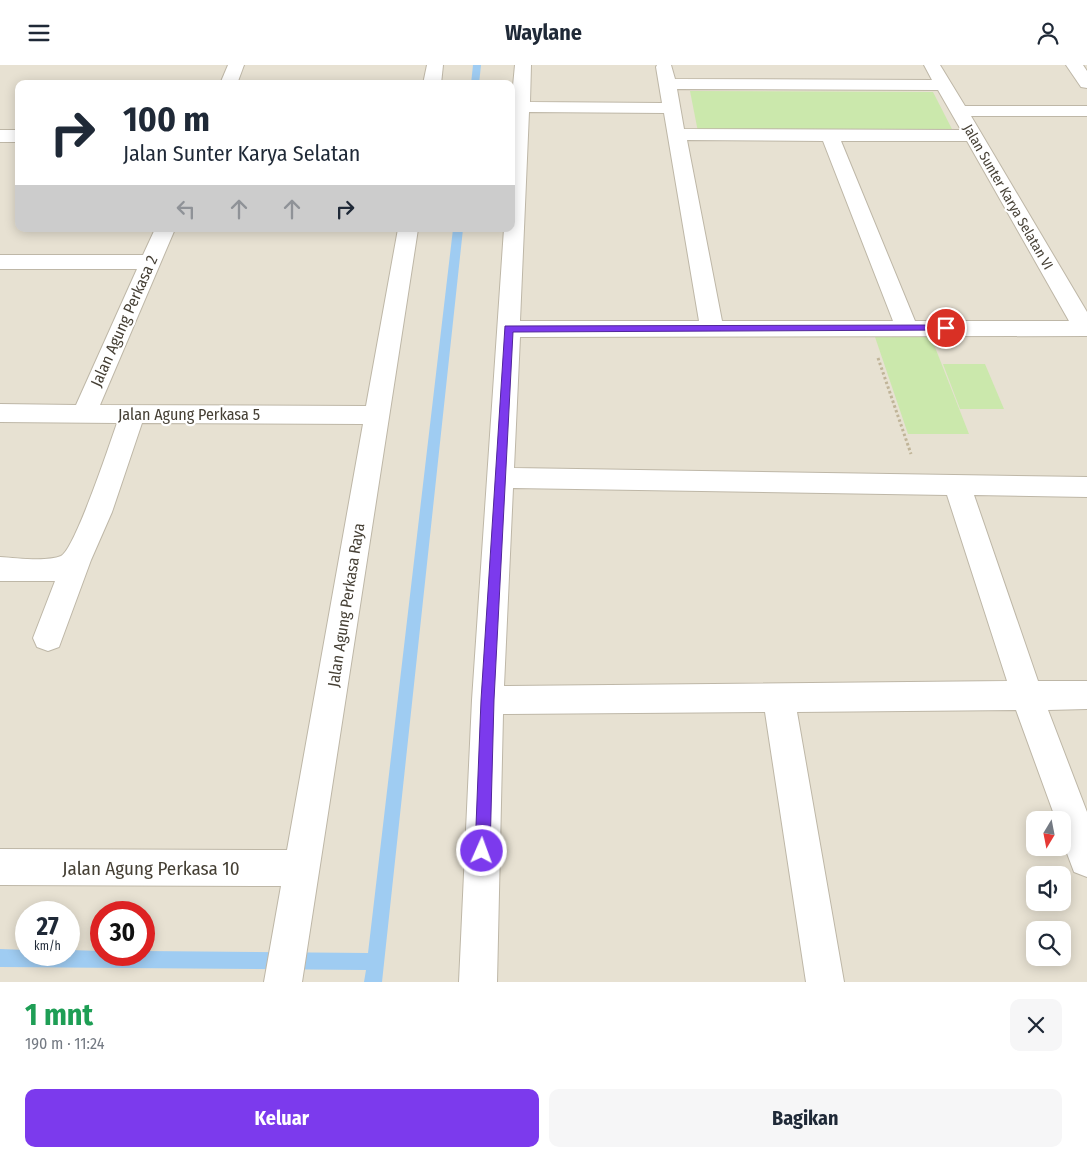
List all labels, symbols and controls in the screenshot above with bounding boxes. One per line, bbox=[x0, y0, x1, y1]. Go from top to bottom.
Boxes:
icon: menu bbox=[25, 19, 53, 47]
text: Waylane bbox=[505, 19, 582, 46]
icon: person bbox=[1034, 19, 1062, 47]
text: 100 m bbox=[123, 98, 210, 140]
icon: right bbox=[40, 100, 105, 165]
street label: Jalan Sunter Karya Selatan VI bbox=[959, 121, 1057, 273]
text: Jalan Sunter Karya Selatan bbox=[123, 140, 360, 167]
icon: left bbox=[172, 195, 200, 223]
icon: ahead bbox=[225, 195, 253, 223]
icon: ahead bbox=[278, 195, 306, 223]
icon: right bbox=[331, 195, 359, 223]
street label: Jalan Agung Perkasa 2 bbox=[86, 252, 162, 390]
pin bbox=[925, 307, 967, 349]
icon: arrive bbox=[932, 314, 960, 342]
street label: Jalan Agung Perkasa 5 bbox=[118, 405, 260, 424]
street label: Jalan Agung Perkasa Raya bbox=[324, 522, 368, 688]
north arrow bbox=[1026, 811, 1071, 856]
map controls bbox=[1026, 811, 1071, 966]
position arrow bbox=[455, 824, 507, 876]
street label: Jalan Agung Perkasa 10 bbox=[62, 857, 240, 880]
button: sound bbox=[1026, 866, 1071, 911]
speed limit sign: 30 bbox=[90, 901, 155, 966]
text: 27 bbox=[36, 912, 59, 942]
button: search bbox=[1026, 921, 1071, 966]
text: km/h bbox=[34, 939, 61, 953]
text: 1 mnt bbox=[25, 997, 93, 1033]
button: close bbox=[1010, 999, 1062, 1051]
text: 190 m · 11:24 bbox=[25, 1034, 104, 1053]
button: Keluar bbox=[25, 1089, 539, 1147]
button: Bagikan bbox=[549, 1089, 1062, 1147]

